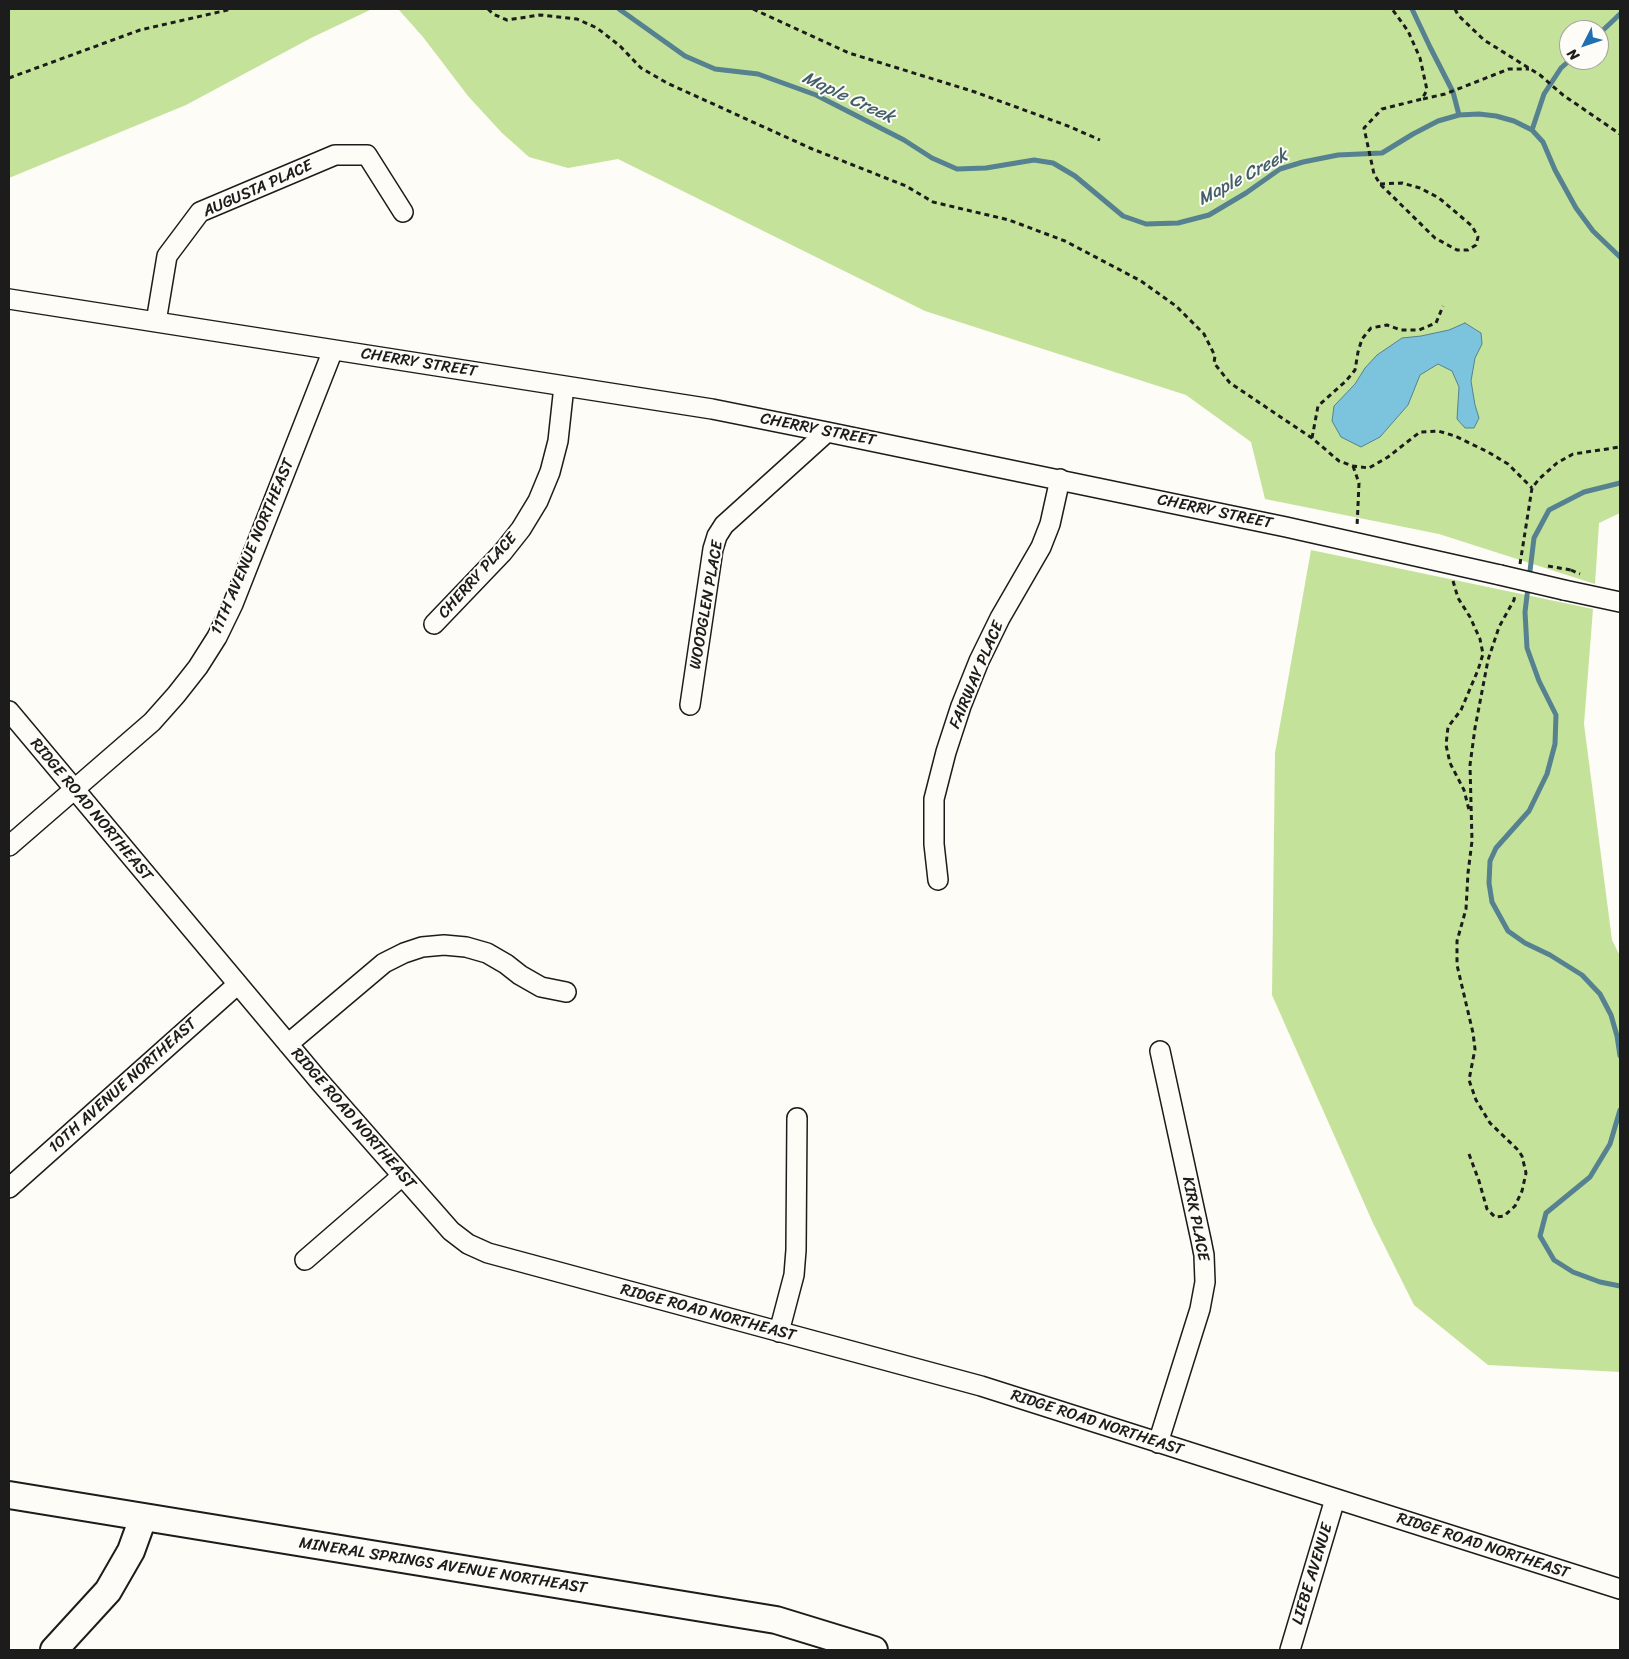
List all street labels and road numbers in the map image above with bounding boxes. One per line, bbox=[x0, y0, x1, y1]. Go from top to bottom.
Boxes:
street label: AUGUSTA PLACE bbox=[200, 156, 316, 222]
street label: CHERRY STREET bbox=[360, 344, 478, 382]
street label: CHERRY STREET bbox=[759, 409, 877, 451]
street label: 11TH AVENUE NORTHEAST bbox=[207, 456, 299, 638]
street label: CHERRY STREET bbox=[1156, 490, 1274, 534]
street label: CHERRY PLACE bbox=[435, 529, 521, 623]
street label: WOODGLEN PLACE bbox=[686, 539, 728, 671]
street label: FAIRWAY PLACE bbox=[946, 618, 1008, 732]
street label: RIDGE ROAD NORTHEAST bbox=[26, 735, 156, 885]
street label: 10TH AVENUE NORTHEAST bbox=[45, 1015, 201, 1157]
street label: RIDGE ROAD NORTHEAST bbox=[287, 1045, 419, 1193]
street label: KIRK PLACE bbox=[1177, 1175, 1213, 1263]
street label: RIDGE ROAD NORTHEAST bbox=[618, 1280, 798, 1346]
street label: RIDGE ROAD NORTHEAST bbox=[1008, 1386, 1186, 1460]
street label: RIDGE ROAD NORTHEAST bbox=[1394, 1509, 1572, 1583]
street label: LIEBE AVENUE bbox=[1288, 1521, 1338, 1627]
street label: MINERAL SPRINGS AVENUE NORTHEAST bbox=[298, 1534, 588, 1598]

